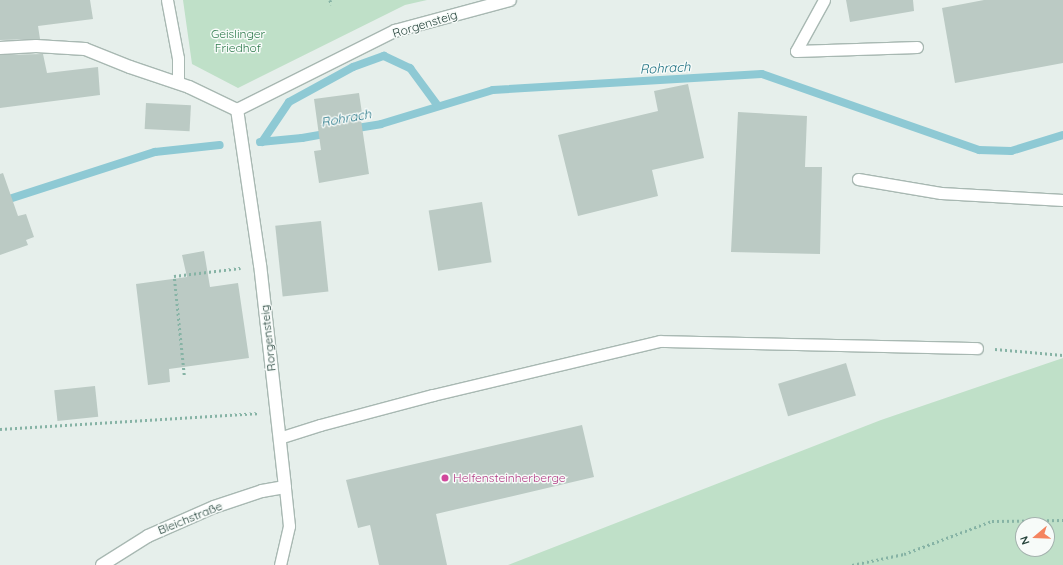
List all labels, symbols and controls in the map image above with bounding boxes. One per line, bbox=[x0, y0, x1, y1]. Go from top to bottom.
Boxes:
street label: Rorgensteig bbox=[391, 7, 459, 41]
park label: Geislinger Friedhof bbox=[211, 27, 265, 55]
water label: Rohrach bbox=[639, 59, 691, 77]
water label: Rohrach bbox=[320, 106, 372, 130]
street label: Rorgensteig bbox=[257, 304, 279, 372]
place label: Helfensteinherberge bbox=[453, 471, 565, 485]
marker: Helfensteinherberge bbox=[440, 473, 450, 483]
street label: Bleichstraße bbox=[156, 499, 224, 537]
north arrow bbox=[1015, 517, 1055, 557]
text: N bbox=[1017, 534, 1033, 547]

